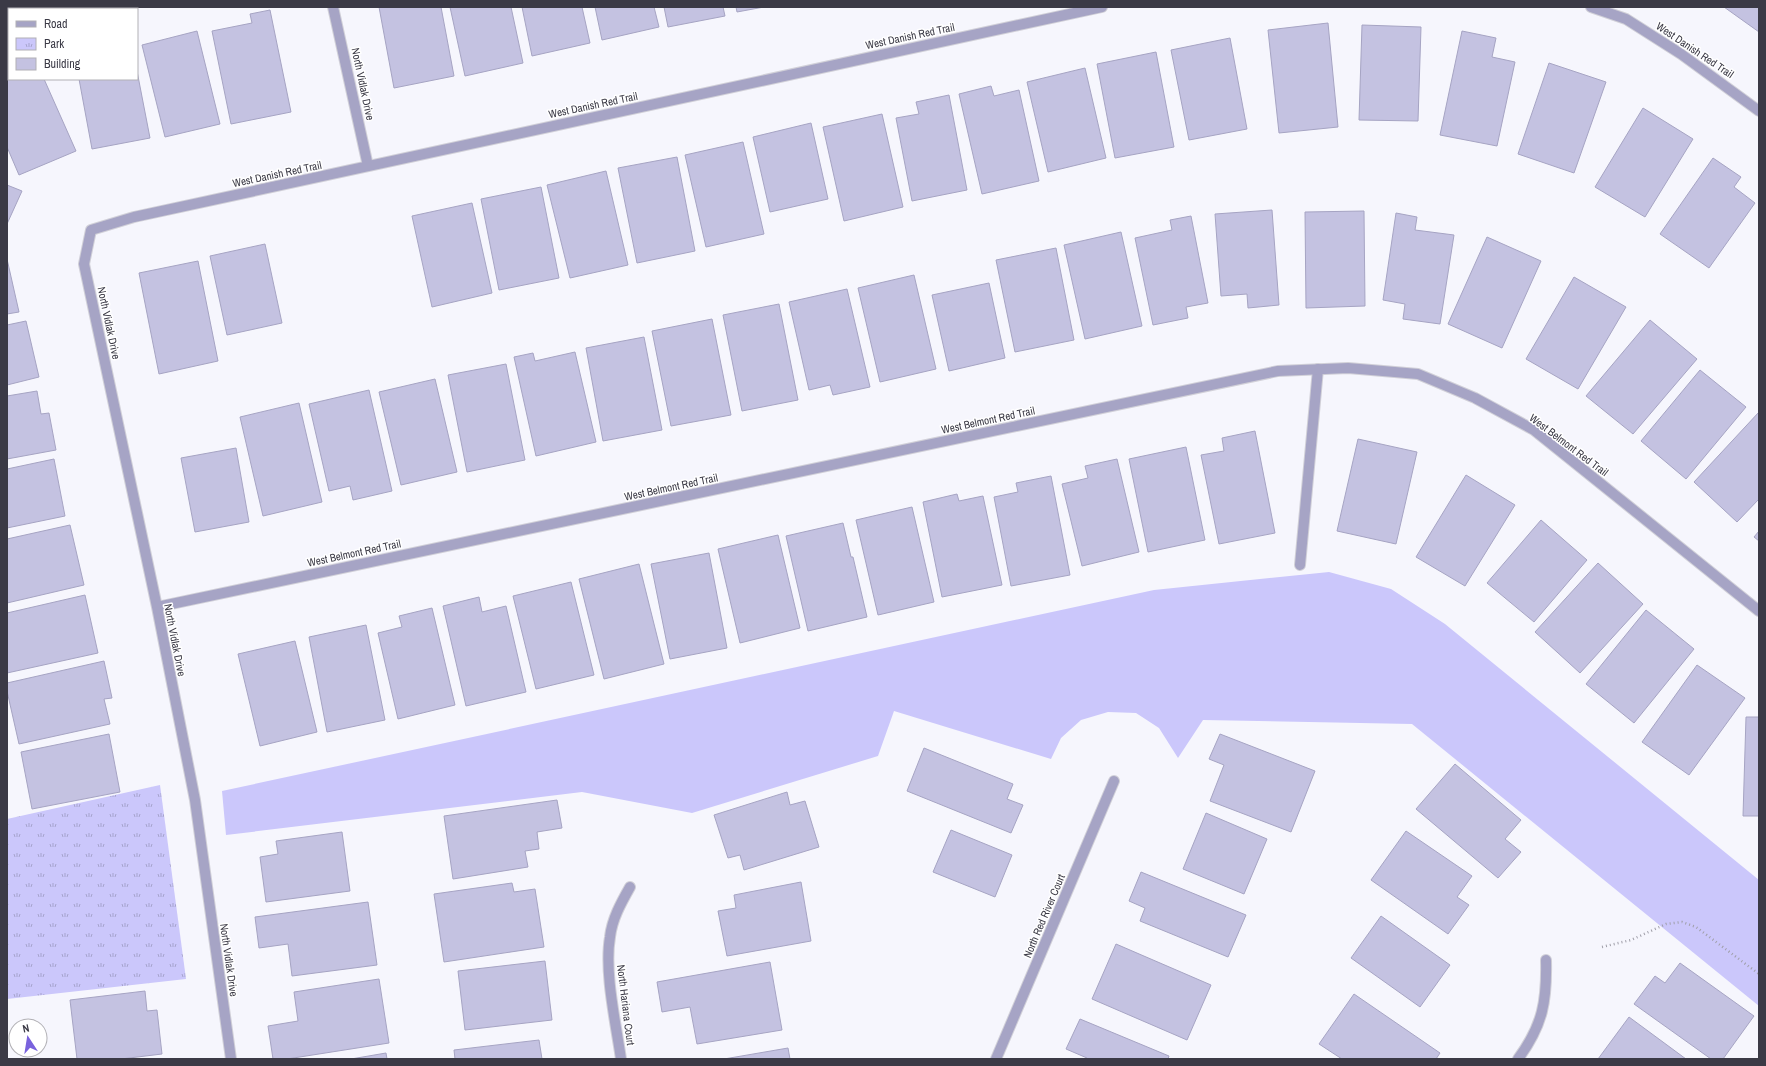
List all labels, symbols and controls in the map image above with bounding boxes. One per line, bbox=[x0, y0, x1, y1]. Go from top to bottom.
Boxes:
legend bbox=[8, 8, 138, 80]
text: Road bbox=[44, 16, 68, 32]
street label: West Danish Red Trail bbox=[1654, 19, 1736, 81]
street label: West Danish Red Trail bbox=[864, 20, 956, 52]
text: Park bbox=[44, 36, 64, 52]
street label: North Vidlak Drive bbox=[349, 47, 377, 121]
text: Building bbox=[44, 56, 81, 72]
street label: West Danish Red Trail bbox=[547, 89, 639, 121]
street label: West Danish Red Trail bbox=[231, 158, 323, 190]
street label: North Vidlak Drive bbox=[95, 286, 123, 360]
street label: West Belmont Red Trail bbox=[940, 403, 1036, 437]
street label: West Belmont Red Trail bbox=[1527, 411, 1611, 479]
street label: West Belmont Red Trail bbox=[623, 470, 719, 504]
street label: West Belmont Red Trail bbox=[306, 536, 402, 570]
street label: North Vidlak Drive bbox=[161, 603, 189, 677]
street label: North Red River Court bbox=[1020, 872, 1068, 960]
street label: North Vidlak Drive bbox=[217, 923, 241, 997]
street label: North Hariana Court bbox=[614, 964, 638, 1047]
north arrow bbox=[8, 1018, 48, 1058]
text: N bbox=[21, 1021, 31, 1036]

